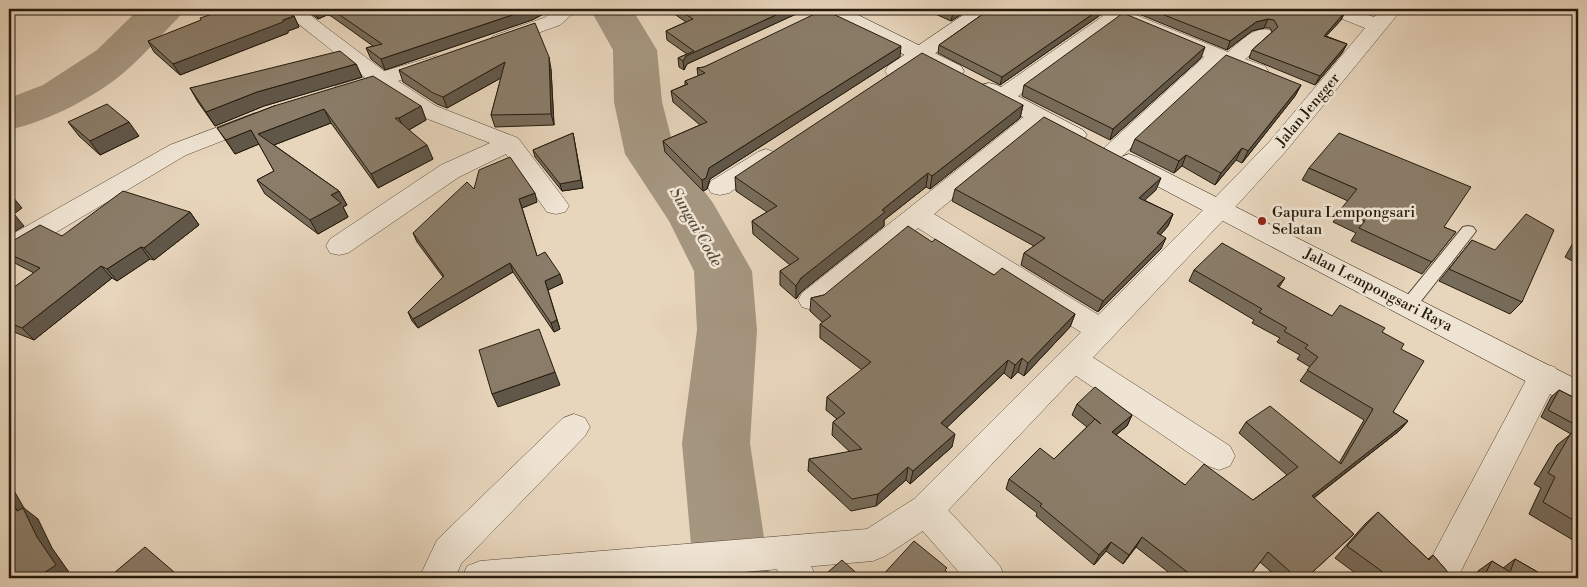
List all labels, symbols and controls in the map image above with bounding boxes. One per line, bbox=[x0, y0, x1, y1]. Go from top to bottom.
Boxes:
street label: Jalan Jengger bbox=[1271, 69, 1345, 151]
water label: Sungai Code bbox=[665, 184, 727, 271]
place label: Gapura Lempongsari Selatan bbox=[1272, 203, 1415, 239]
marker: Gapura Lempongsari Selatan bbox=[1256, 215, 1268, 227]
street label: Jalan Lempongsari Raya bbox=[1300, 244, 1456, 336]

